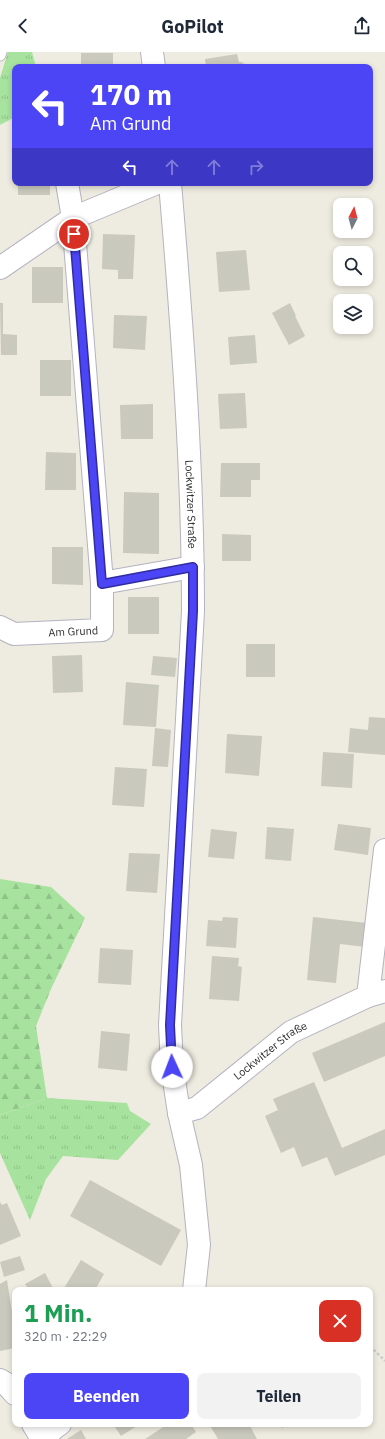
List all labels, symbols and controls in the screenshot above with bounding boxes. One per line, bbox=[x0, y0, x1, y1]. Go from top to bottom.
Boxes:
icon: back bbox=[12, 15, 34, 37]
text: GoPilot bbox=[161, 15, 224, 38]
icon: share bbox=[351, 15, 373, 37]
text: 170 m bbox=[90, 76, 172, 113]
icon: left bbox=[24, 80, 76, 132]
text: Am Grund bbox=[90, 112, 172, 135]
icon: left bbox=[119, 156, 141, 178]
icon: ahead bbox=[161, 156, 183, 178]
icon: ahead bbox=[203, 156, 225, 178]
icon: right bbox=[245, 156, 267, 178]
north arrow bbox=[333, 198, 373, 238]
map controls bbox=[333, 198, 373, 334]
pin bbox=[57, 217, 91, 251]
icon: arrive bbox=[63, 223, 85, 245]
button: search bbox=[333, 246, 373, 286]
button: layers bbox=[333, 294, 373, 334]
street label: Lockwitzer Straße bbox=[182, 460, 199, 549]
street label: Am Grund bbox=[48, 623, 99, 639]
street label: Lockwitzer Straße bbox=[231, 1018, 309, 1083]
position arrow bbox=[151, 1046, 193, 1088]
text: 1 Min. bbox=[24, 1297, 92, 1329]
button: close bbox=[319, 1300, 361, 1342]
text: 320 m · 22:29 bbox=[24, 1328, 107, 1345]
button: Beenden bbox=[24, 1373, 189, 1419]
button: Teilen bbox=[197, 1373, 361, 1419]

